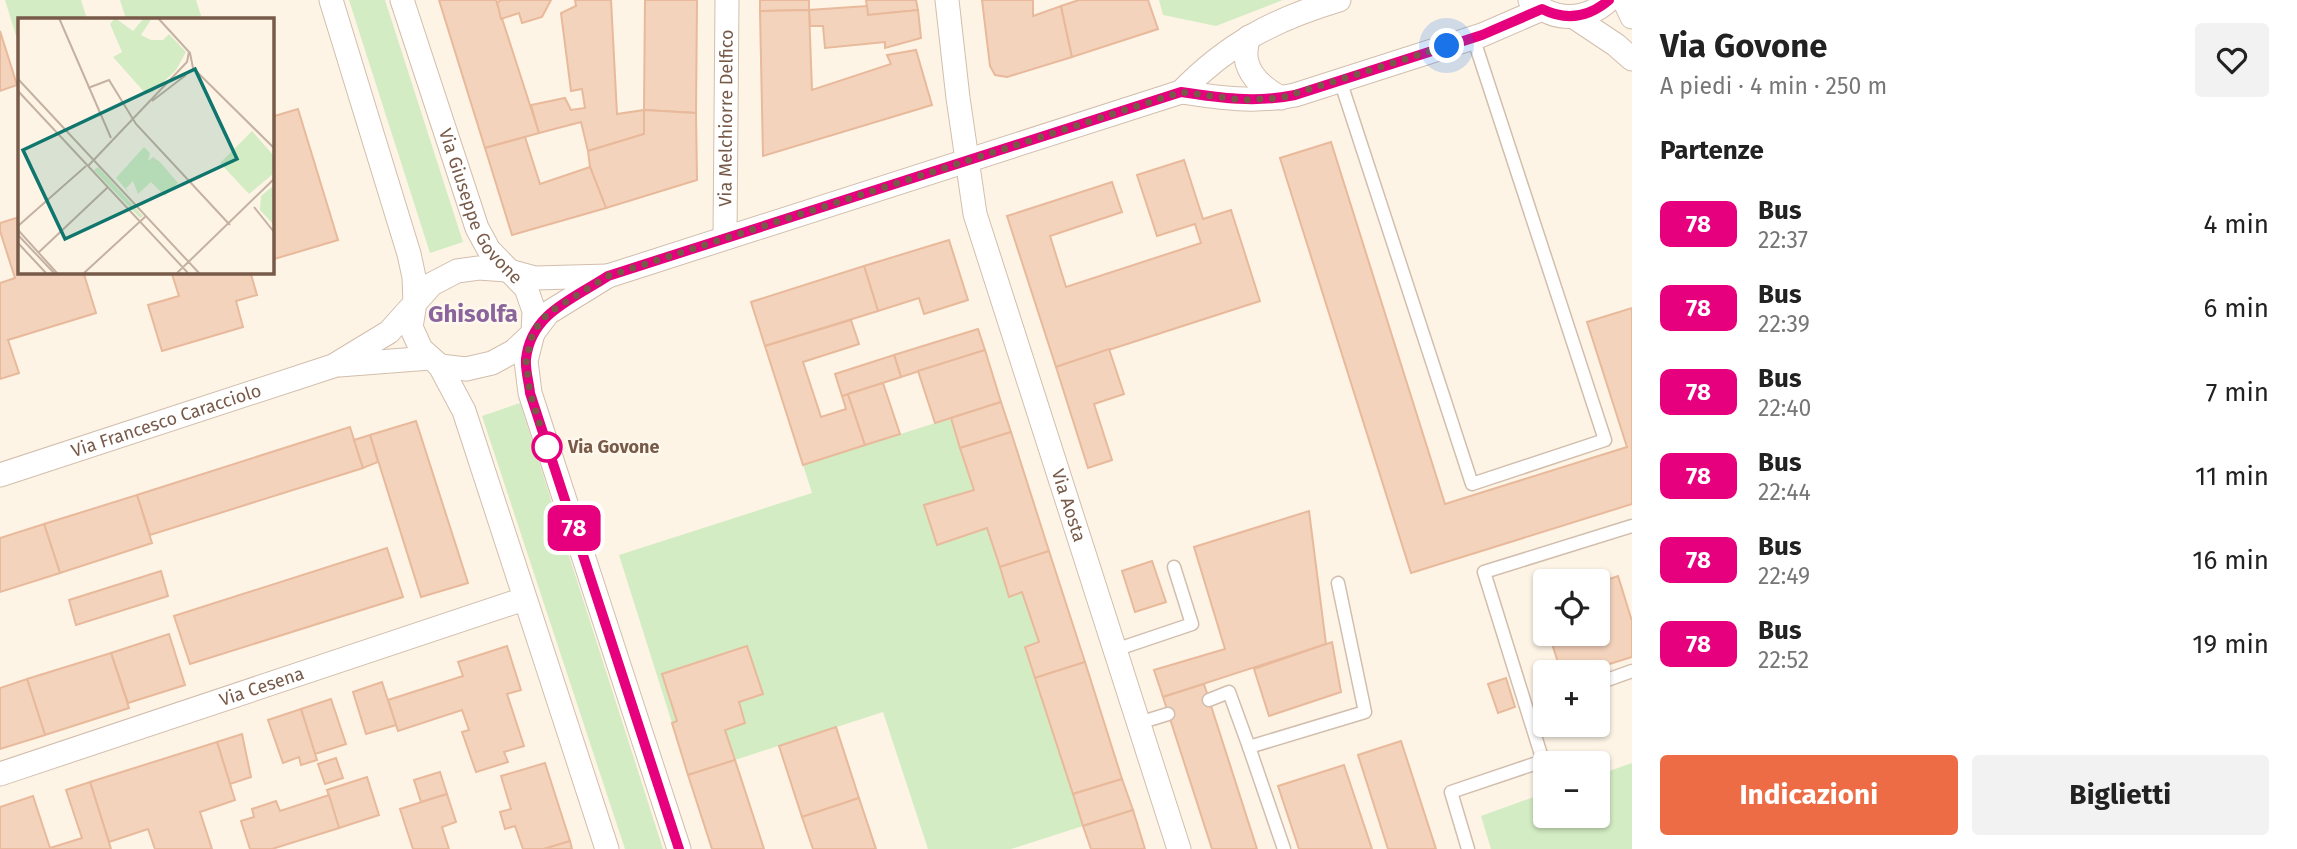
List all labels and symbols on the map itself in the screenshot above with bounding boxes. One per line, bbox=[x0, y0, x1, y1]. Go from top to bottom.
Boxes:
inset map bbox=[18, 18, 273, 273]
your location bbox=[1429, 28, 1464, 63]
street label: Via Melchiorre Delfico bbox=[714, 29, 738, 207]
street label: Via Giuseppe Govone bbox=[434, 126, 527, 289]
district label: Ghisolfa bbox=[428, 300, 518, 328]
street label: Via Francesco Caracciolo bbox=[69, 379, 264, 462]
marker: Via Govone bbox=[532, 432, 562, 462]
place label: Via Govone bbox=[567, 436, 659, 458]
street label: Via Aosta bbox=[1047, 466, 1091, 545]
line badge: 78 bbox=[542, 505, 606, 551]
street label: Via Cesena bbox=[217, 662, 307, 711]

